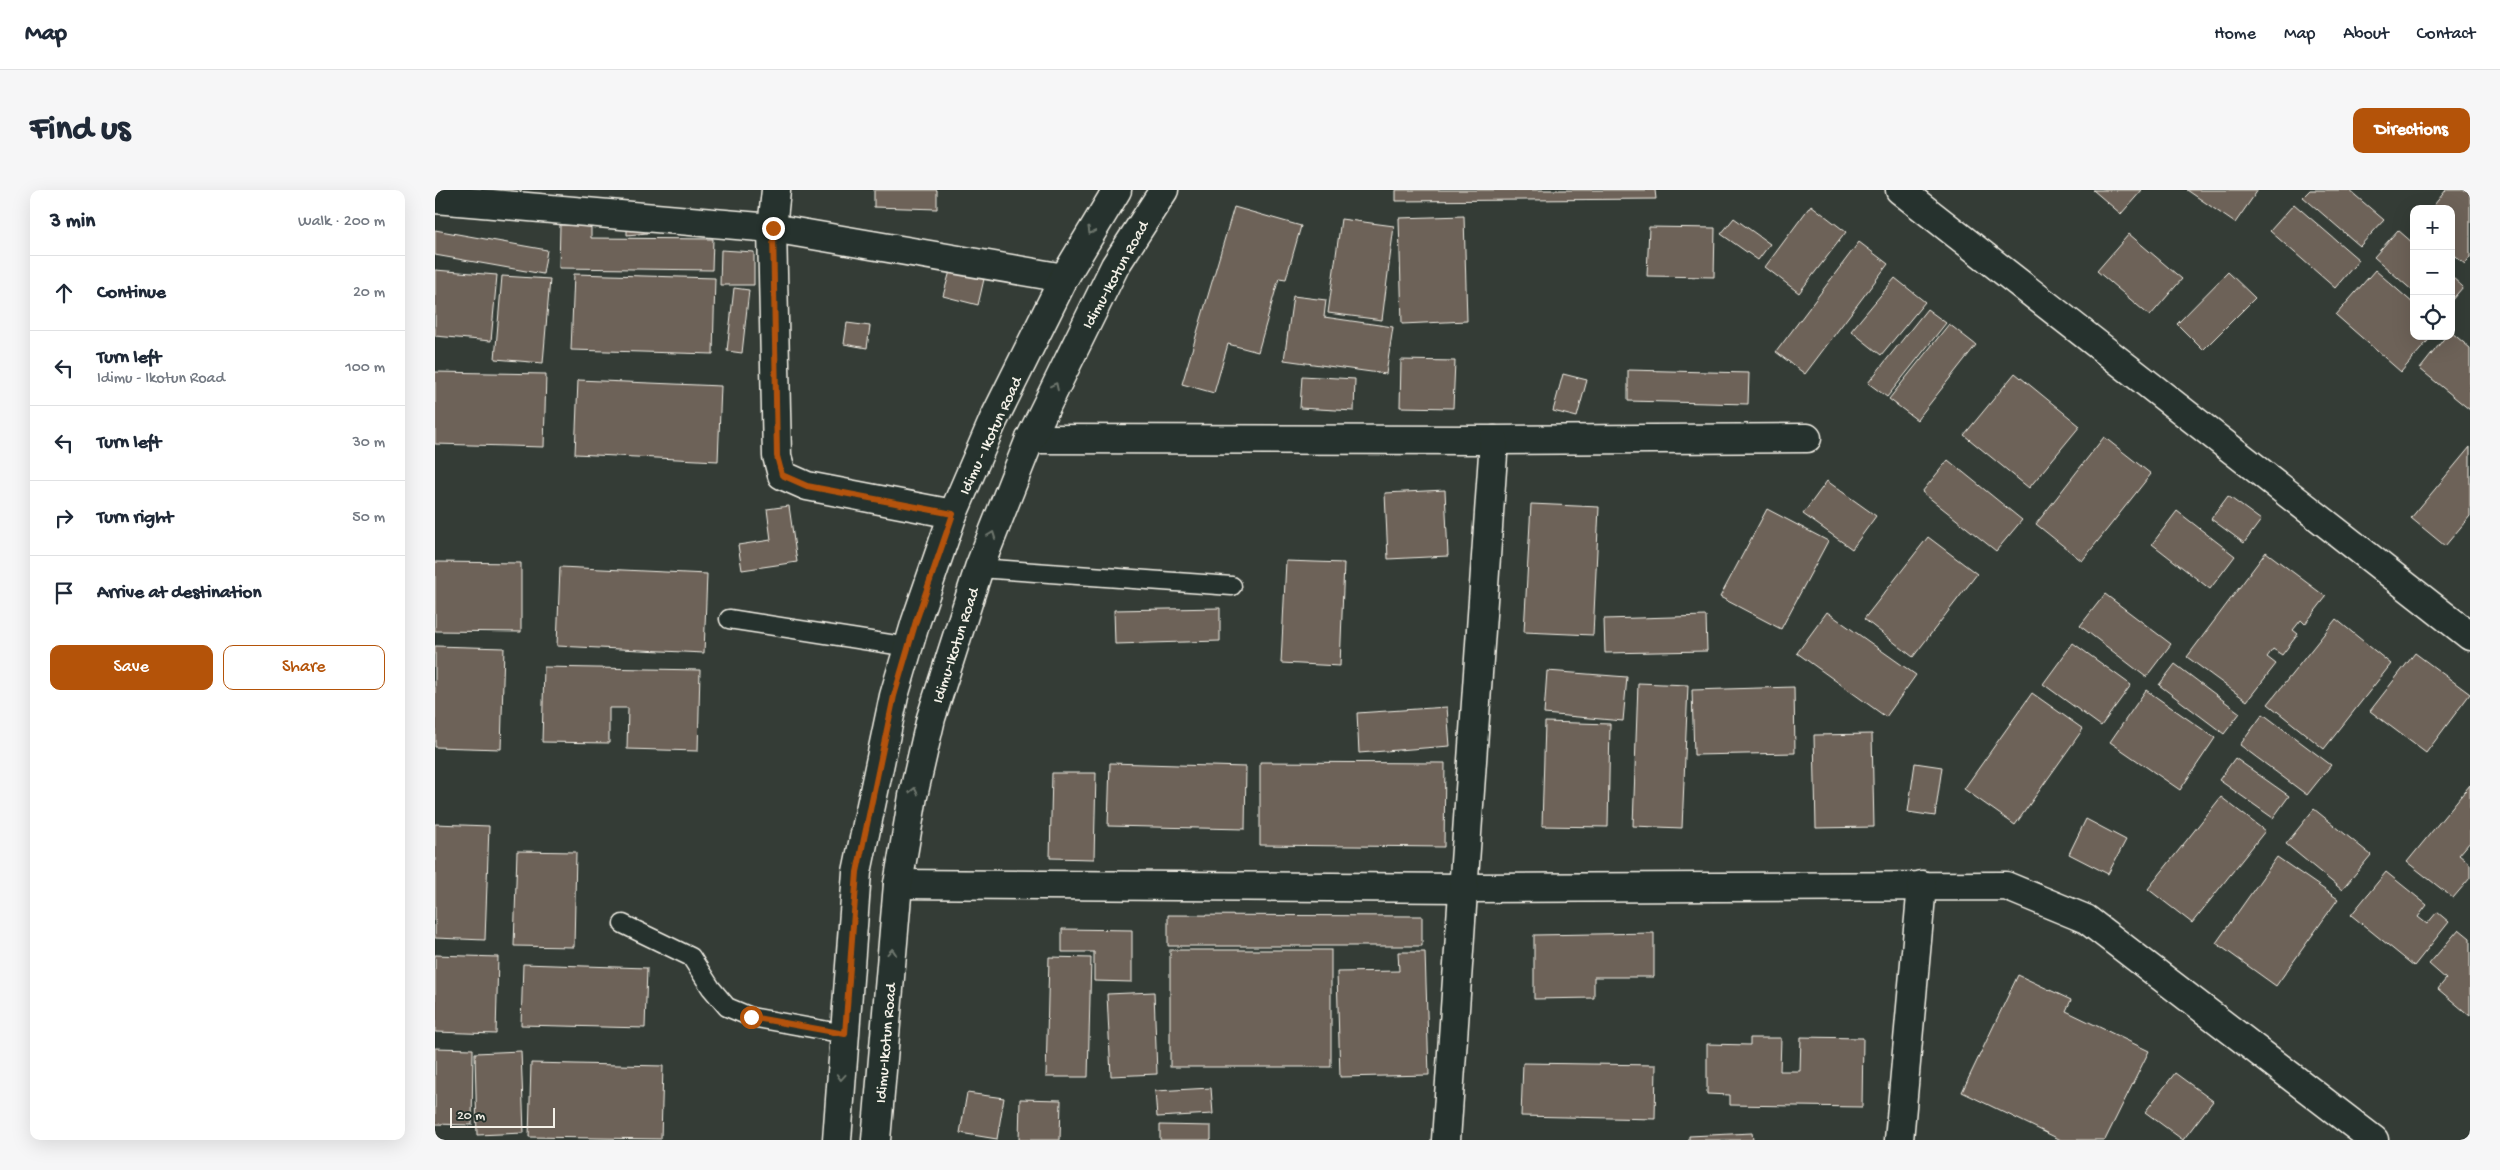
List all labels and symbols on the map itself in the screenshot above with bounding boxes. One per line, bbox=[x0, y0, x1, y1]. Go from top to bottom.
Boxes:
route end bbox=[762, 217, 785, 240]
street label: Idimu-Ikotun Road bbox=[1080, 217, 1155, 333]
one-way arrow bbox=[1088, 226, 1098, 235]
street label: Idimu - Ikotun Road bbox=[957, 373, 1028, 498]
one-way arrow bbox=[1049, 382, 1060, 391]
one-way arrow bbox=[986, 532, 996, 540]
street label: Idimu-Ikotun Road bbox=[930, 584, 985, 706]
one-way arrow bbox=[908, 787, 919, 796]
one-way arrow bbox=[886, 948, 897, 956]
street label: Idimu-Ikotun Road bbox=[873, 981, 902, 1104]
route start bbox=[740, 1006, 763, 1029]
one-way arrow bbox=[836, 1074, 847, 1082]
scale bar bbox=[450, 1105, 555, 1128]

